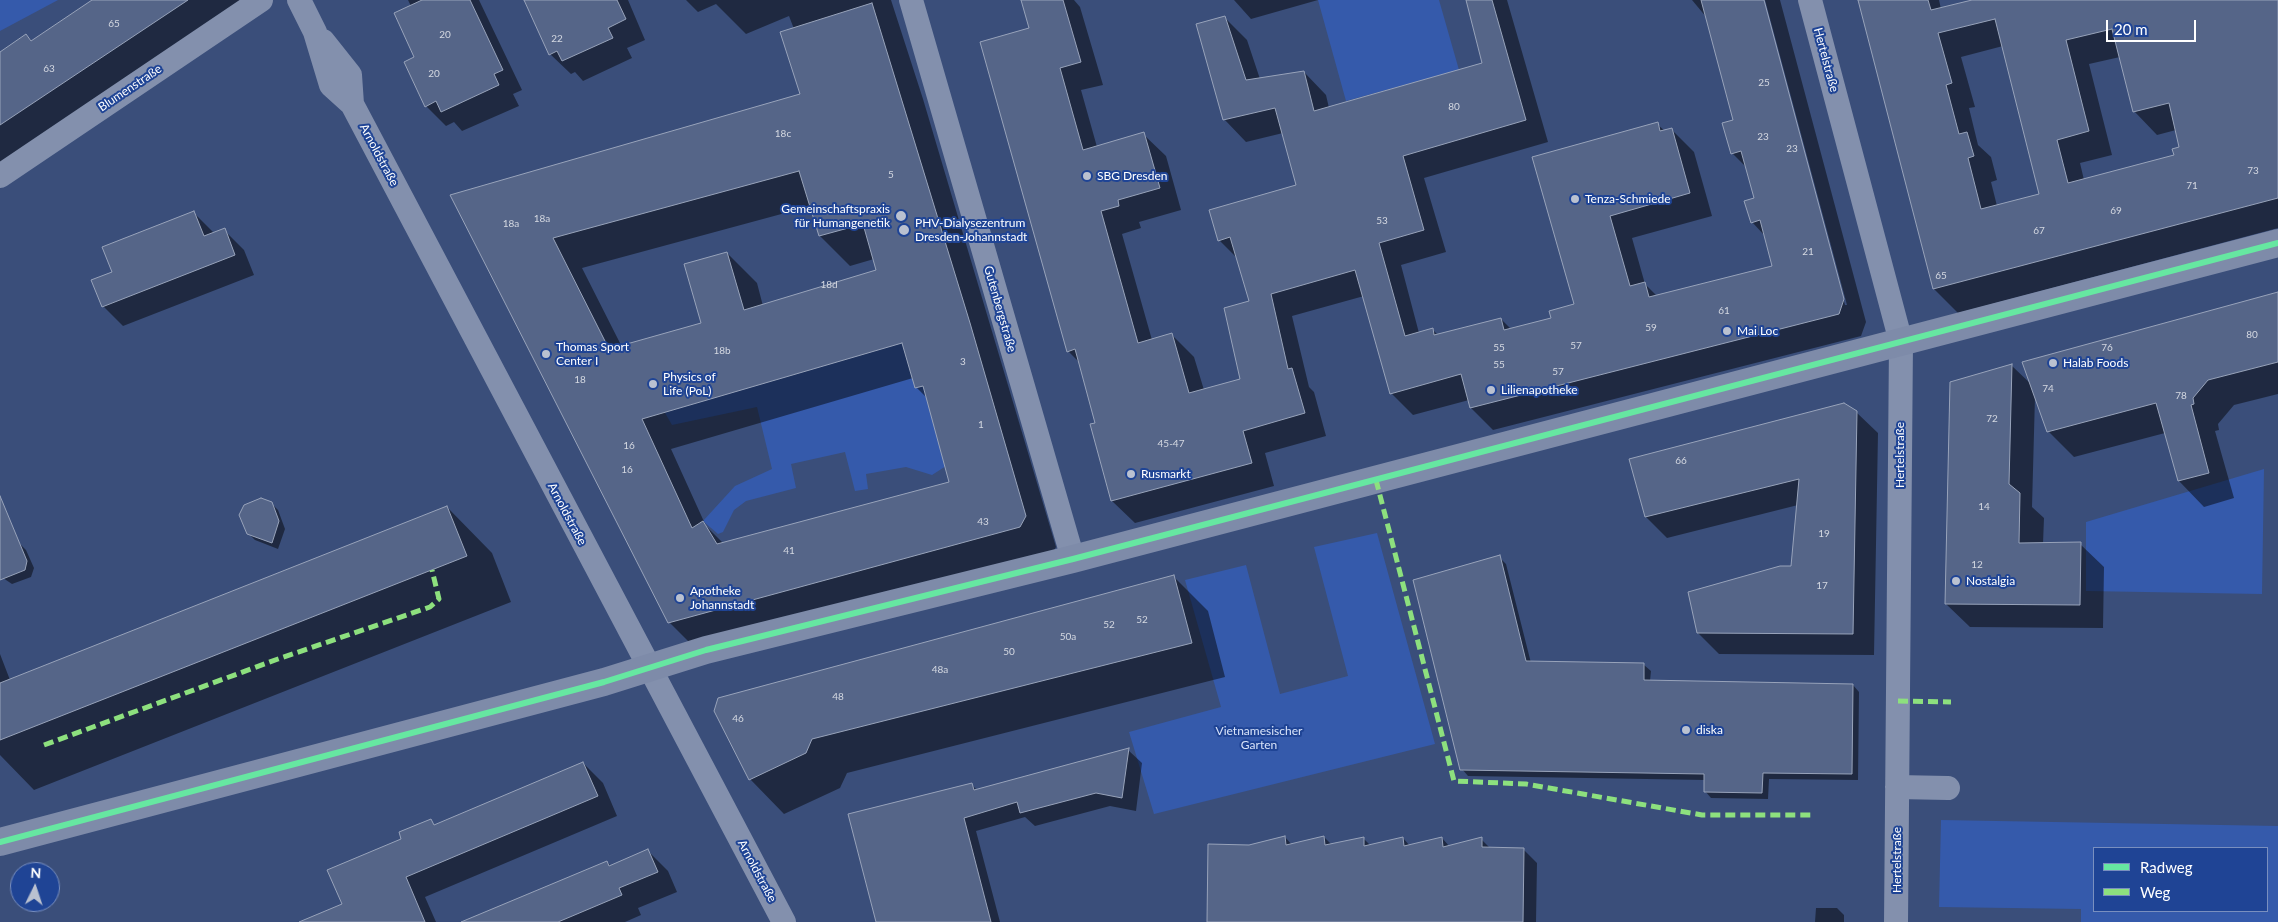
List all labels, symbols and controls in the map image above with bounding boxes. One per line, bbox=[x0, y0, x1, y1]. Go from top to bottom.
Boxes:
scale bar bbox=[2108, 10, 2198, 42]
house number: 65 bbox=[108, 18, 120, 30]
text: 20 m bbox=[2114, 20, 2148, 38]
street label: Hertelstraße bbox=[1810, 26, 1842, 94]
house number: 20 bbox=[439, 29, 451, 41]
house number: 22 bbox=[551, 33, 563, 45]
street label: Blumenstraße bbox=[96, 62, 164, 114]
house number: 63 bbox=[43, 63, 55, 75]
house number: 20 bbox=[428, 68, 440, 80]
house number: 25 bbox=[1758, 77, 1770, 89]
house number: 80 bbox=[1448, 101, 1460, 113]
street label: Arnoldstraße bbox=[357, 121, 401, 189]
house number: 18c bbox=[775, 128, 791, 140]
house number: 23 bbox=[1757, 131, 1769, 143]
house number: 23 bbox=[1786, 143, 1798, 155]
house number: 73 bbox=[2247, 165, 2259, 177]
house number: 5 bbox=[888, 169, 894, 181]
place label: SBG Dresden bbox=[1097, 169, 1168, 183]
marker: SBG Dresden bbox=[1081, 170, 1093, 182]
house number: 71 bbox=[2186, 180, 2198, 192]
place label: Tenza-Schmiede bbox=[1585, 192, 1671, 206]
marker: Tenza-Schmiede bbox=[1569, 193, 1581, 205]
place label: Gemeinschaftspraxis für Humangenetik bbox=[781, 202, 890, 230]
house number: 69 bbox=[2110, 205, 2122, 217]
marker: Gemeinschaftspraxis für Humangenetik bbox=[894, 209, 908, 223]
house number: 18a bbox=[534, 213, 550, 225]
house number: 53 bbox=[1376, 215, 1388, 227]
place label: PHV-Dialysezentrum Dresden-Johannstadt bbox=[915, 216, 1027, 244]
house number: 18a bbox=[503, 218, 519, 230]
marker: PHV-Dialysezentrum Dresden-Johannstadt bbox=[897, 223, 911, 237]
house number: 67 bbox=[2033, 225, 2045, 237]
house number: 21 bbox=[1802, 246, 1814, 258]
street label: Gutenbergstraße bbox=[981, 264, 1019, 354]
house number: 65 bbox=[1935, 270, 1947, 282]
house number: 18d bbox=[820, 279, 838, 291]
house number: 61 bbox=[1718, 305, 1730, 317]
house number: 59 bbox=[1645, 322, 1657, 334]
place label: Mai Loc bbox=[1737, 324, 1778, 338]
marker: Mai Loc bbox=[1721, 325, 1733, 337]
house number: 80 bbox=[2246, 329, 2258, 341]
place label: Thomas Sport Center I bbox=[556, 340, 629, 368]
house number: 57 bbox=[1570, 340, 1582, 352]
house number: 55 bbox=[1493, 342, 1505, 354]
house number: 76 bbox=[2101, 342, 2113, 354]
house number: 18b bbox=[713, 345, 731, 357]
marker: Thomas Sport Center I bbox=[540, 348, 552, 360]
house number: 3 bbox=[960, 356, 966, 368]
place label: Halab Foods bbox=[2063, 356, 2128, 370]
marker: Halab Foods bbox=[2047, 357, 2059, 369]
house number: 55 bbox=[1493, 359, 1505, 371]
house number: 57 bbox=[1552, 366, 1564, 378]
place label: Physics of Life (PoL) bbox=[663, 370, 716, 398]
house number: 18 bbox=[574, 374, 586, 386]
marker: Physics of Life (PoL) bbox=[647, 378, 659, 390]
place label: Lilienapotheke bbox=[1501, 383, 1578, 397]
house number: 74 bbox=[2042, 383, 2054, 395]
marker: Lilienapotheke bbox=[1485, 384, 1497, 396]
house number: 78 bbox=[2175, 390, 2187, 402]
house number: 72 bbox=[1986, 413, 1998, 425]
house number: 1 bbox=[978, 419, 984, 431]
street label: Hertelstraße bbox=[1893, 422, 1907, 488]
house number: 45-47 bbox=[1158, 438, 1184, 450]
house number: 16 bbox=[623, 440, 635, 452]
house number: 66 bbox=[1675, 455, 1687, 467]
house number: 16 bbox=[621, 464, 633, 476]
place label: Rusmarkt bbox=[1141, 467, 1191, 481]
marker: Rusmarkt bbox=[1125, 468, 1137, 480]
street label: Arnoldstraße bbox=[545, 480, 589, 548]
house number: 14 bbox=[1978, 501, 1990, 513]
house number: 43 bbox=[977, 516, 989, 528]
house number: 19 bbox=[1818, 528, 1830, 540]
house number: 41 bbox=[783, 545, 795, 557]
house number: 12 bbox=[1971, 559, 1983, 571]
place label: Nostalgia bbox=[1966, 574, 2015, 588]
marker: Nostalgia bbox=[1950, 575, 1962, 587]
house number: 17 bbox=[1816, 580, 1828, 592]
place label: Apotheke Johannstadt bbox=[690, 584, 754, 612]
marker: Apotheke Johannstadt bbox=[674, 592, 686, 604]
house number: 52 bbox=[1136, 614, 1148, 626]
house number: 52 bbox=[1103, 619, 1115, 631]
house number: 50a bbox=[1060, 631, 1076, 643]
house number: 50 bbox=[1003, 646, 1015, 658]
house number: 48a bbox=[932, 664, 948, 676]
house number: 48 bbox=[832, 691, 844, 703]
house number: 46 bbox=[732, 713, 744, 725]
place label: diska bbox=[1696, 723, 1723, 737]
park label: Vietnamesischer Garten bbox=[1216, 724, 1302, 752]
marker: diska bbox=[1680, 724, 1692, 736]
street label: Hertelstraße bbox=[1890, 827, 1904, 893]
street label: Arnoldstraße bbox=[735, 837, 779, 905]
legend bbox=[2093, 847, 2268, 912]
text: Radweg bbox=[2140, 858, 2193, 876]
north arrow bbox=[10, 862, 60, 912]
text: N bbox=[30, 864, 42, 881]
text: Weg bbox=[2140, 883, 2170, 901]

